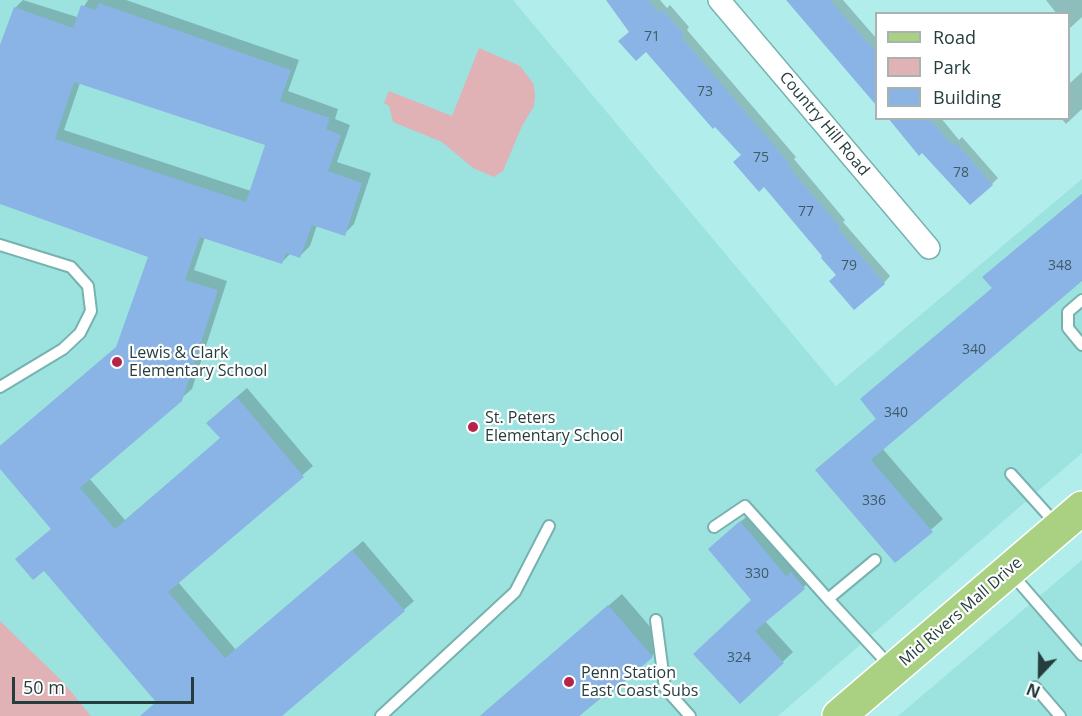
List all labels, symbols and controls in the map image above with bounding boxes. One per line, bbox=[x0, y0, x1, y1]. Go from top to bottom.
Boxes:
legend bbox=[875, 12, 1070, 120]
text: Road bbox=[933, 25, 976, 49]
house number: 71 bbox=[644, 29, 660, 45]
text: Park bbox=[933, 55, 971, 79]
street label: Country Hill Road bbox=[775, 68, 873, 180]
house number: 73 bbox=[697, 84, 713, 100]
text: Building bbox=[933, 85, 1001, 109]
house number: 75 bbox=[753, 150, 769, 166]
house number: 78 bbox=[953, 165, 969, 181]
house number: 77 bbox=[798, 204, 814, 220]
house number: 79 bbox=[841, 258, 857, 274]
house number: 348 bbox=[1048, 258, 1072, 274]
house number: 340 bbox=[962, 342, 986, 358]
place label: Lewis & Clark Elementary School bbox=[129, 343, 267, 381]
marker: Lewis & Clark Elementary School bbox=[110, 355, 124, 369]
house number: 340 bbox=[884, 405, 908, 421]
place label: St. Peters Elementary School bbox=[485, 408, 623, 446]
marker: St. Peters Elementary School bbox=[466, 420, 480, 434]
house number: 336 bbox=[862, 493, 886, 509]
street label: Mid Rivers Mall Drive bbox=[896, 553, 1026, 671]
house number: 330 bbox=[745, 566, 769, 582]
north arrow bbox=[1010, 644, 1070, 704]
house number: 324 bbox=[727, 650, 751, 666]
place label: Penn Station East Coast Subs bbox=[581, 663, 698, 701]
scale bar bbox=[15, 665, 196, 703]
text: 50 m bbox=[23, 675, 65, 699]
marker: Penn Station East Coast Subs bbox=[562, 675, 576, 689]
text: N bbox=[1023, 678, 1043, 703]

